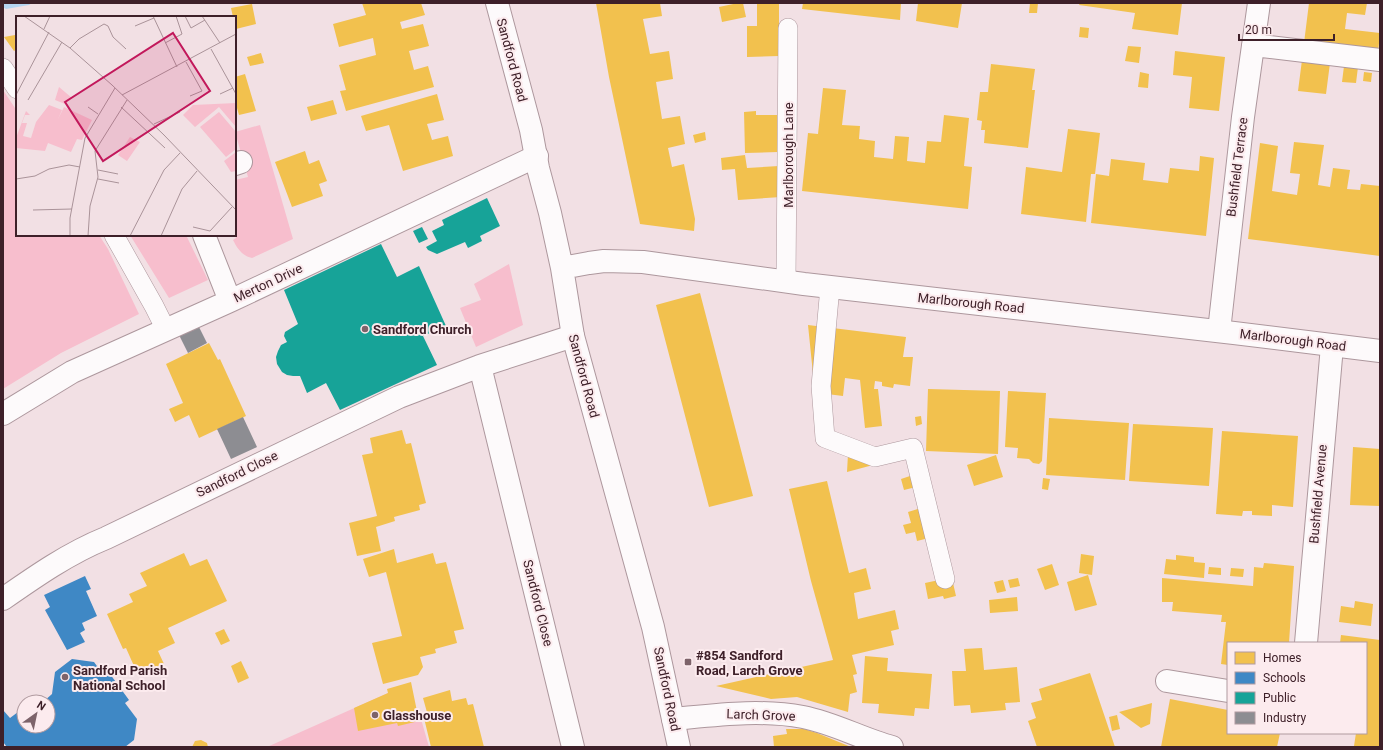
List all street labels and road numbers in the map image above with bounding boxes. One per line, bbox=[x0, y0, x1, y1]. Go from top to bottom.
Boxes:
street label: Sandford Road bbox=[494, 17, 530, 103]
street label: Marlborough Lane bbox=[781, 102, 796, 208]
street label: Bushfield Terrace bbox=[1223, 116, 1251, 218]
street label: Merton Drive bbox=[231, 260, 305, 305]
street label: Marlborough Road bbox=[917, 290, 1025, 316]
street label: Marlborough Road bbox=[1239, 326, 1347, 354]
street label: Sandford Road bbox=[566, 333, 602, 419]
street label: Bushfield Avenue bbox=[1306, 444, 1330, 544]
street label: Sandford Close bbox=[194, 448, 280, 500]
street label: Sandford Close bbox=[520, 558, 556, 648]
street label: Sandford Road bbox=[651, 645, 683, 733]
street label: Larch Grove bbox=[726, 706, 796, 724]

